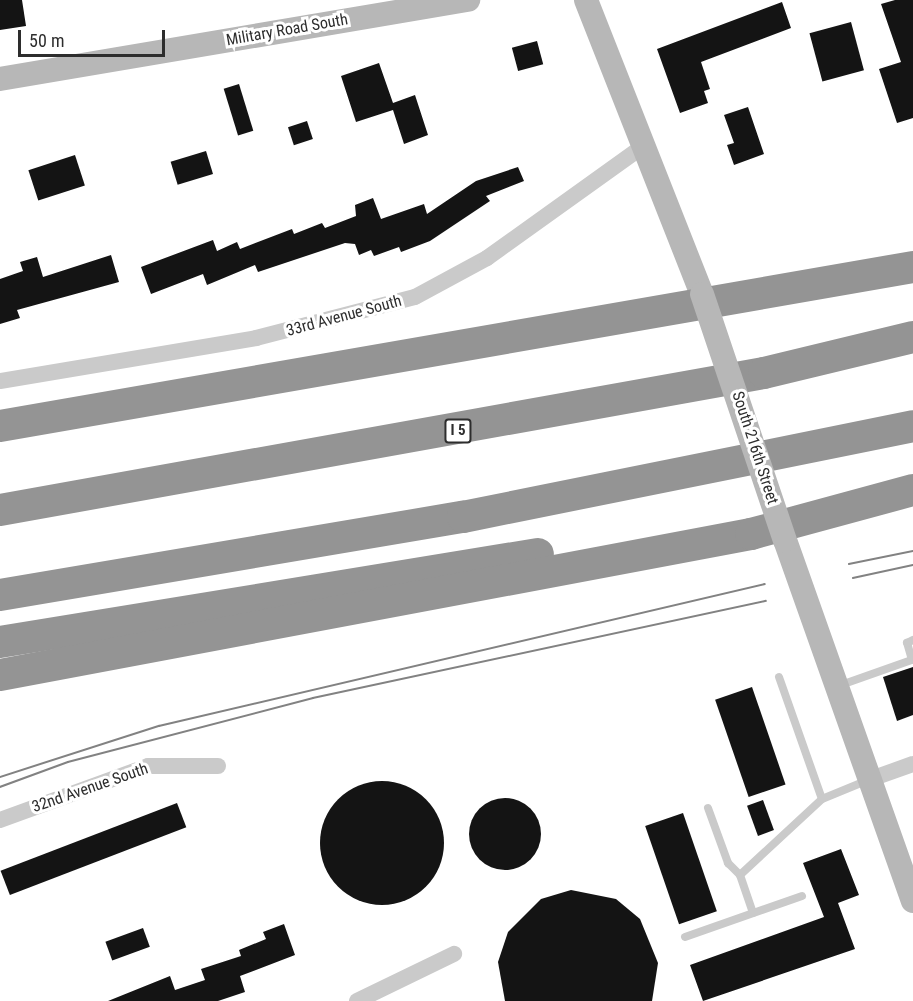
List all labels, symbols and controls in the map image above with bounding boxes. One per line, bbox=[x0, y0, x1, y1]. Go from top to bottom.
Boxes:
street label: Military Road South bbox=[225, 10, 349, 50]
scale bar bbox=[21, 18, 168, 56]
text: 50 m bbox=[29, 30, 64, 51]
street label: 33rd Avenue South bbox=[284, 291, 404, 341]
street label: South 216th Street bbox=[728, 389, 782, 507]
road number: I 5 bbox=[443, 419, 473, 443]
street label: 32nd Avenue South bbox=[29, 759, 151, 817]

